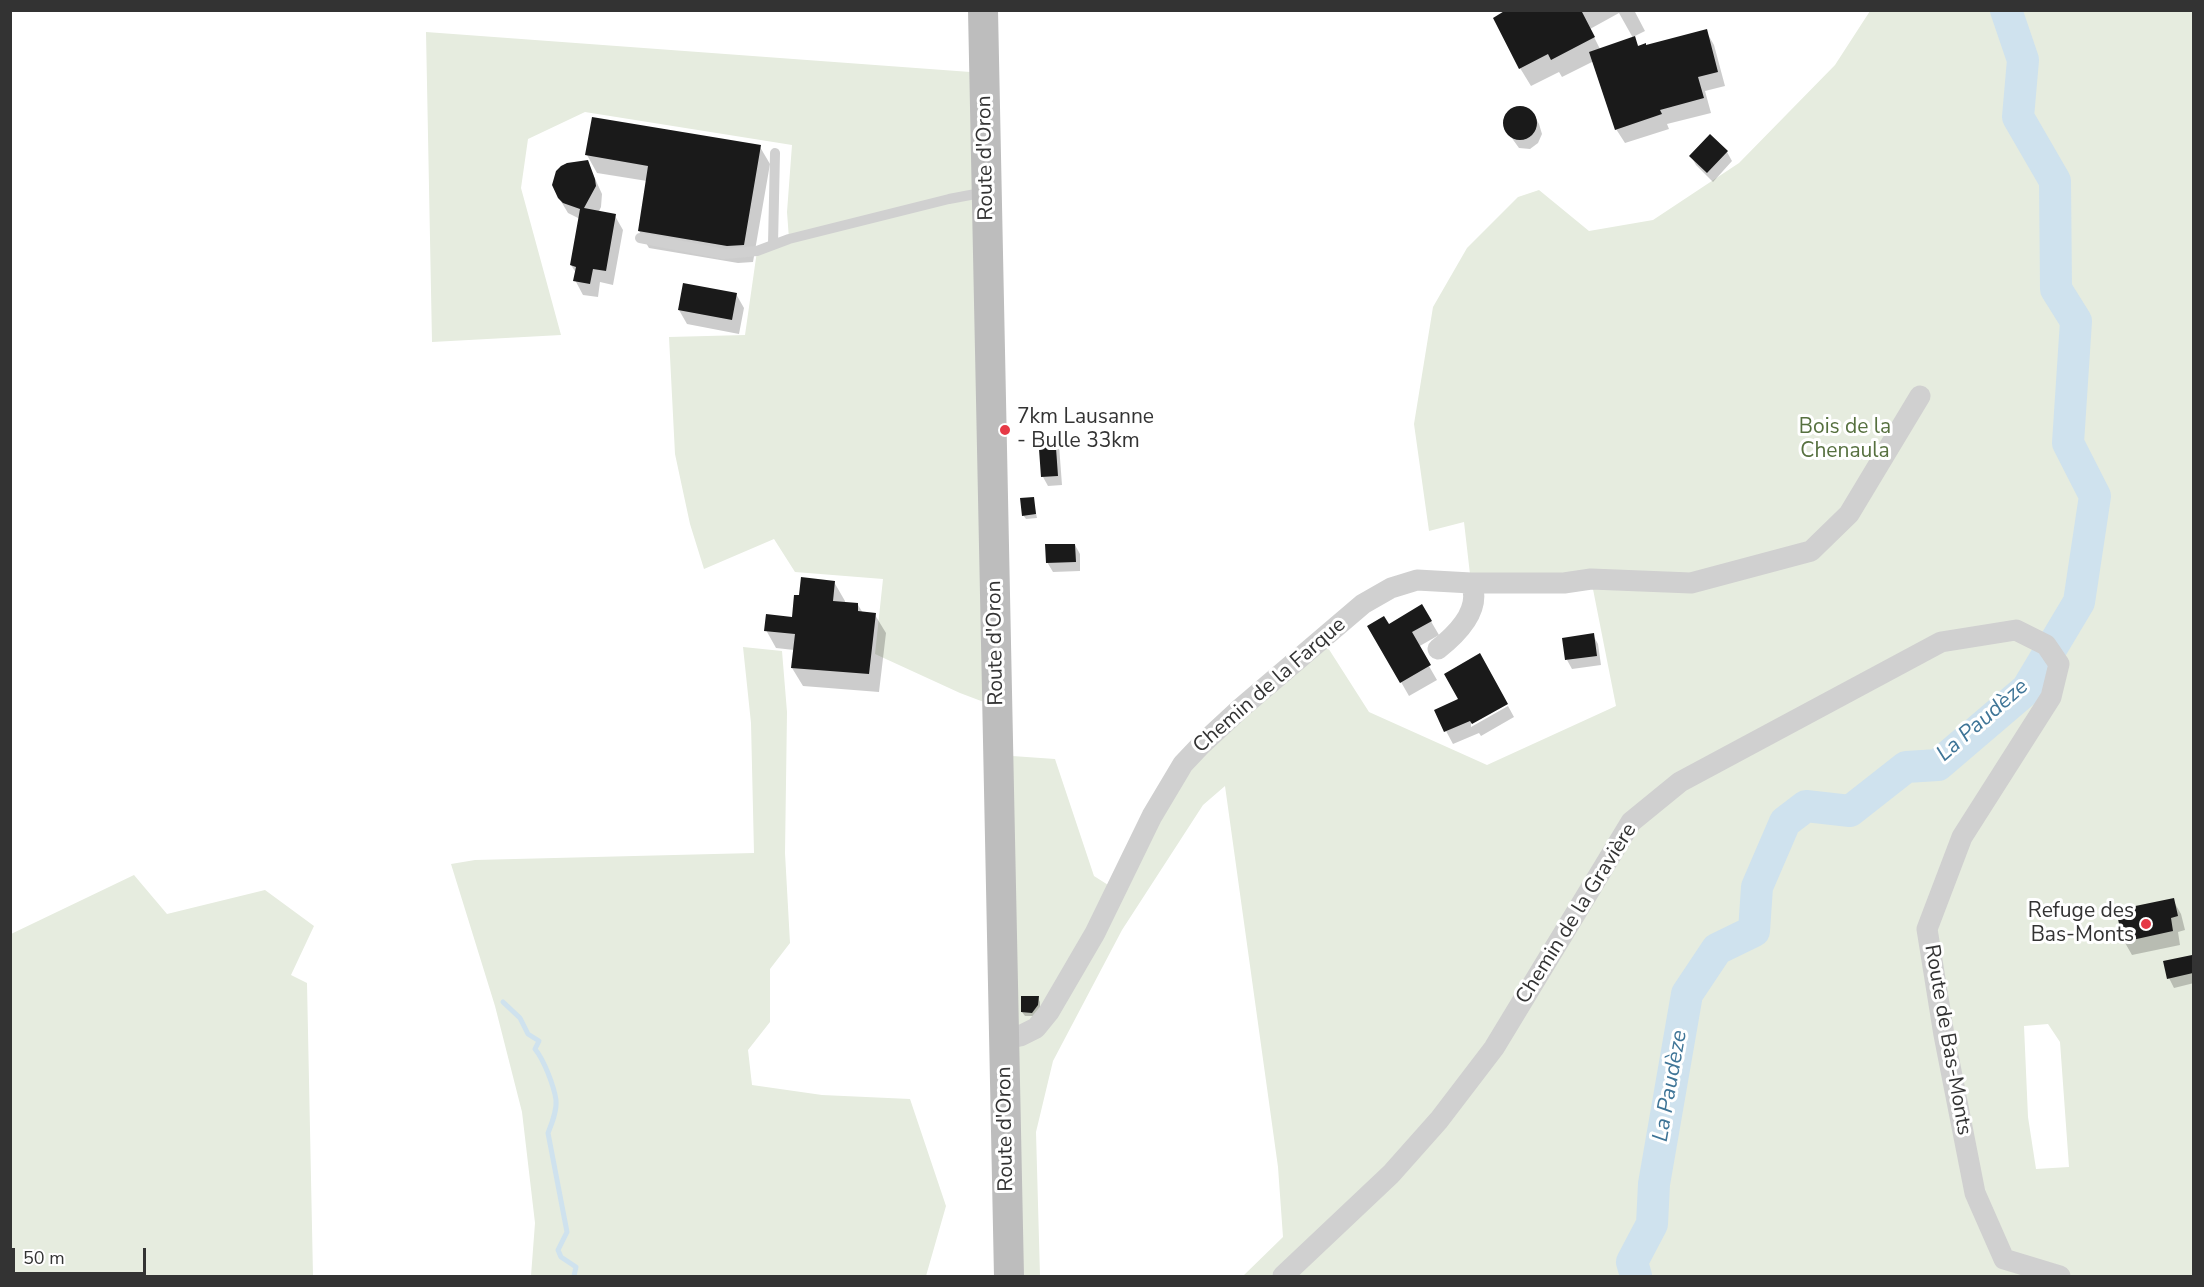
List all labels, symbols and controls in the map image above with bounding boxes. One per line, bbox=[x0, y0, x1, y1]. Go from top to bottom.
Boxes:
street label: Route d'Oron bbox=[972, 95, 1000, 221]
place label: 7km Lausanne - Bulle 33km bbox=[1017, 405, 1154, 455]
park label: Bois de la Chenaula bbox=[1799, 415, 1891, 465]
marker: 7km Lausanne - Bulle 33km bbox=[998, 423, 1012, 437]
street label: Route d'Oron bbox=[982, 580, 1010, 706]
street label: Chemin de la Farque bbox=[1189, 613, 1351, 759]
water label: La Paudèze bbox=[1932, 674, 2034, 768]
street label: Chemin de la Gravière bbox=[1511, 819, 1643, 1009]
place label: Refuge des Bas-Monts bbox=[2028, 899, 2134, 949]
marker: Refuge des Bas-Monts bbox=[2139, 917, 2153, 931]
street label: Route de Bas-Monts bbox=[1918, 943, 1976, 1137]
water label: La Paudèze bbox=[1648, 1028, 1694, 1144]
street label: Route d'Oron bbox=[992, 1066, 1020, 1192]
scale bar bbox=[15, 1236, 148, 1274]
text: 50 m bbox=[23, 1246, 65, 1270]

